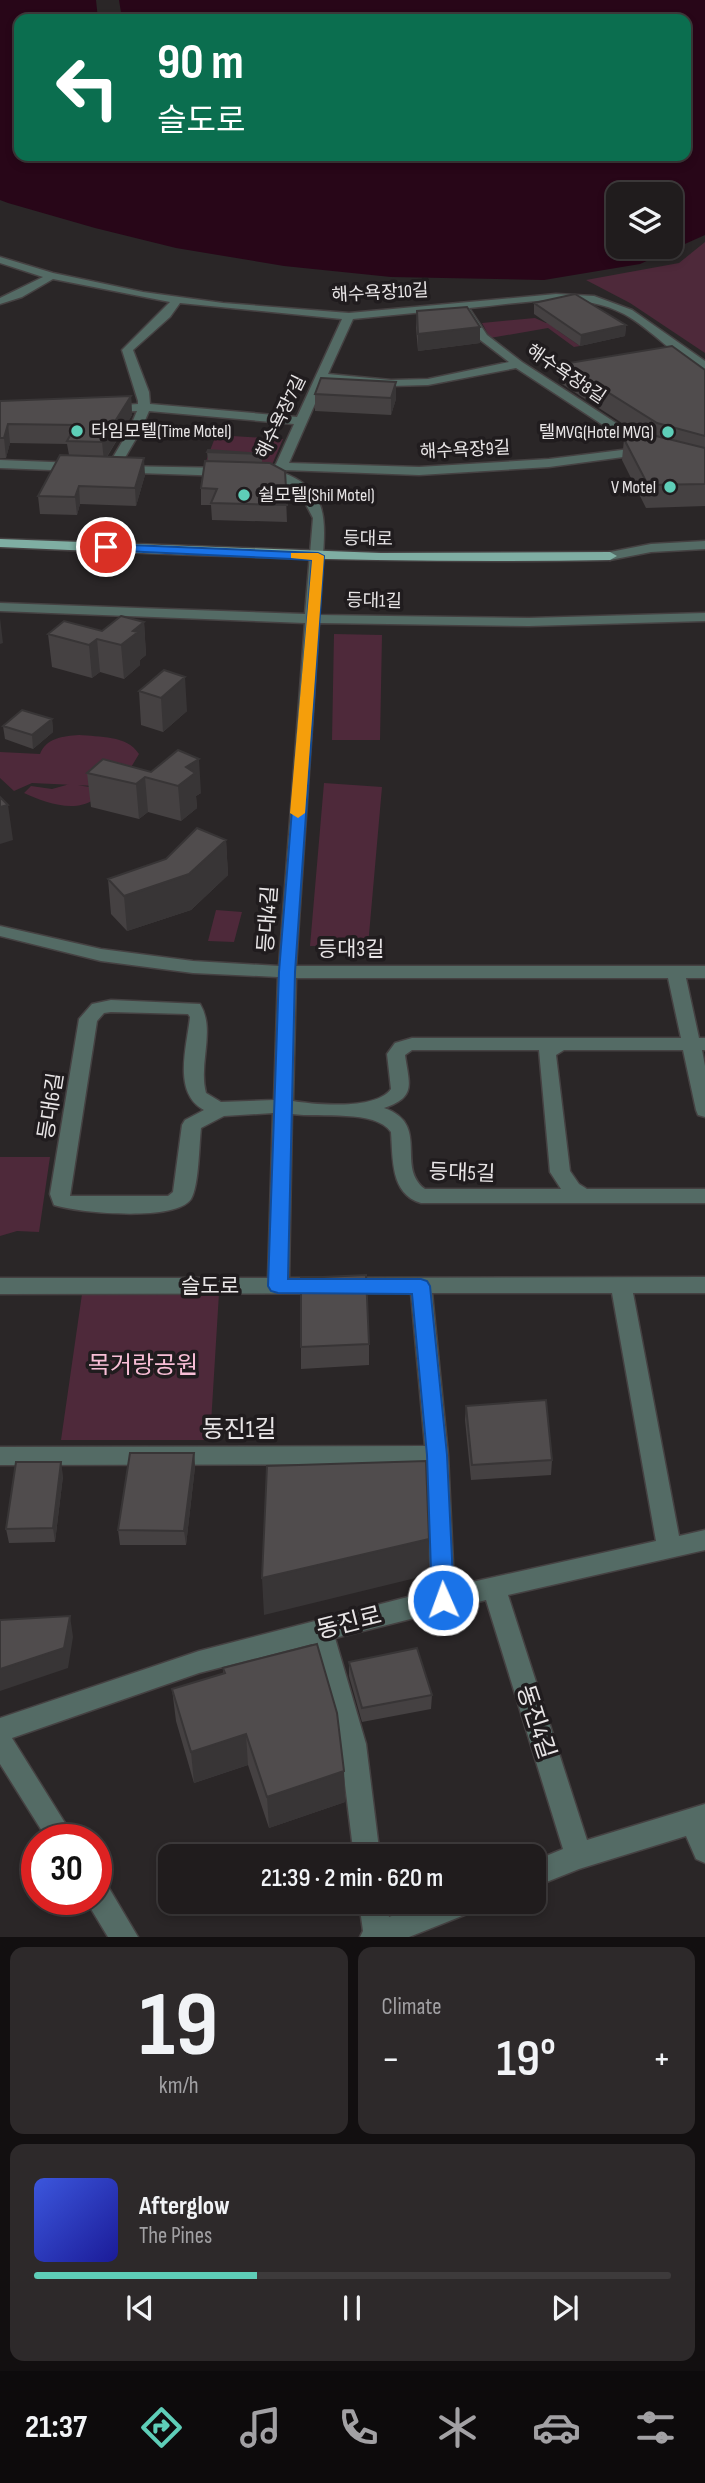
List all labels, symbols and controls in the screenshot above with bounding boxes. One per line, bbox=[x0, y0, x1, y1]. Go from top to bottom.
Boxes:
text: 90 m bbox=[157, 34, 244, 93]
icon: left bbox=[42, 42, 133, 133]
text: 슬도로 bbox=[157, 102, 245, 141]
map controls bbox=[606, 182, 683, 259]
button: layers bbox=[606, 182, 683, 259]
street label: 해수욕장10길 bbox=[331, 280, 429, 306]
street label: 해수욕장8길 bbox=[523, 340, 609, 408]
street label: 해수욕장7길 bbox=[252, 372, 310, 462]
place label: 타임모텔(Time Motel) bbox=[91, 421, 231, 442]
place label: 텔MVG(Hotel MVG) bbox=[539, 422, 654, 443]
marker: 타임모텔(Time Motel) bbox=[69, 423, 85, 439]
marker: 텔MVG(Hotel MVG) bbox=[660, 424, 676, 440]
street label: 해수욕장9길 bbox=[419, 437, 511, 463]
place label: V Motel bbox=[611, 477, 656, 498]
marker: V Motel bbox=[662, 479, 678, 495]
place label: 쉴모텔(Shil Motel) bbox=[258, 485, 375, 506]
marker: 쉴모텔(Shil Motel) bbox=[236, 487, 252, 503]
pin bbox=[76, 517, 136, 577]
icon: arrive bbox=[87, 528, 125, 566]
street label: 등대로 bbox=[343, 528, 393, 550]
street label: 등대1길 bbox=[346, 590, 402, 612]
street label: 등대4길 bbox=[253, 885, 283, 953]
street label: 등대3길 bbox=[318, 937, 384, 962]
street label: 등대6길 bbox=[33, 1071, 69, 1141]
street label: 등대5길 bbox=[428, 1159, 496, 1187]
street label: 슬도로 bbox=[181, 1274, 239, 1299]
park label: 목거랑공원 bbox=[88, 1351, 198, 1380]
street label: 동진1길 bbox=[202, 1415, 276, 1444]
position arrow bbox=[406, 1563, 480, 1637]
street label: 동진로 bbox=[313, 1601, 385, 1645]
street label: 동진4길 bbox=[510, 1681, 562, 1763]
speed limit sign: 30 bbox=[21, 1824, 112, 1915]
text: 21:39 · 2 min · 620 m bbox=[261, 1863, 443, 1894]
text: 19 bbox=[139, 1972, 218, 2081]
text: Climate bbox=[382, 1993, 441, 2021]
text: 19° bbox=[497, 2028, 556, 2091]
text: − bbox=[382, 2037, 400, 2082]
text: + bbox=[652, 2037, 671, 2082]
text: km/h bbox=[159, 2072, 199, 2100]
text: Afterglow bbox=[139, 2191, 230, 2222]
text: The Pines bbox=[139, 2222, 212, 2250]
icon: previous bbox=[121, 2289, 159, 2327]
icon: pause bbox=[333, 2289, 371, 2327]
icon: next bbox=[546, 2289, 584, 2327]
icon: directions bbox=[137, 2403, 186, 2452]
icon: music bbox=[236, 2403, 285, 2452]
icon: phone bbox=[334, 2403, 383, 2452]
icon: climate bbox=[433, 2403, 482, 2452]
icon: car bbox=[532, 2403, 581, 2452]
icon: filters bbox=[631, 2403, 680, 2452]
text: 21:37 bbox=[25, 2408, 87, 2447]

